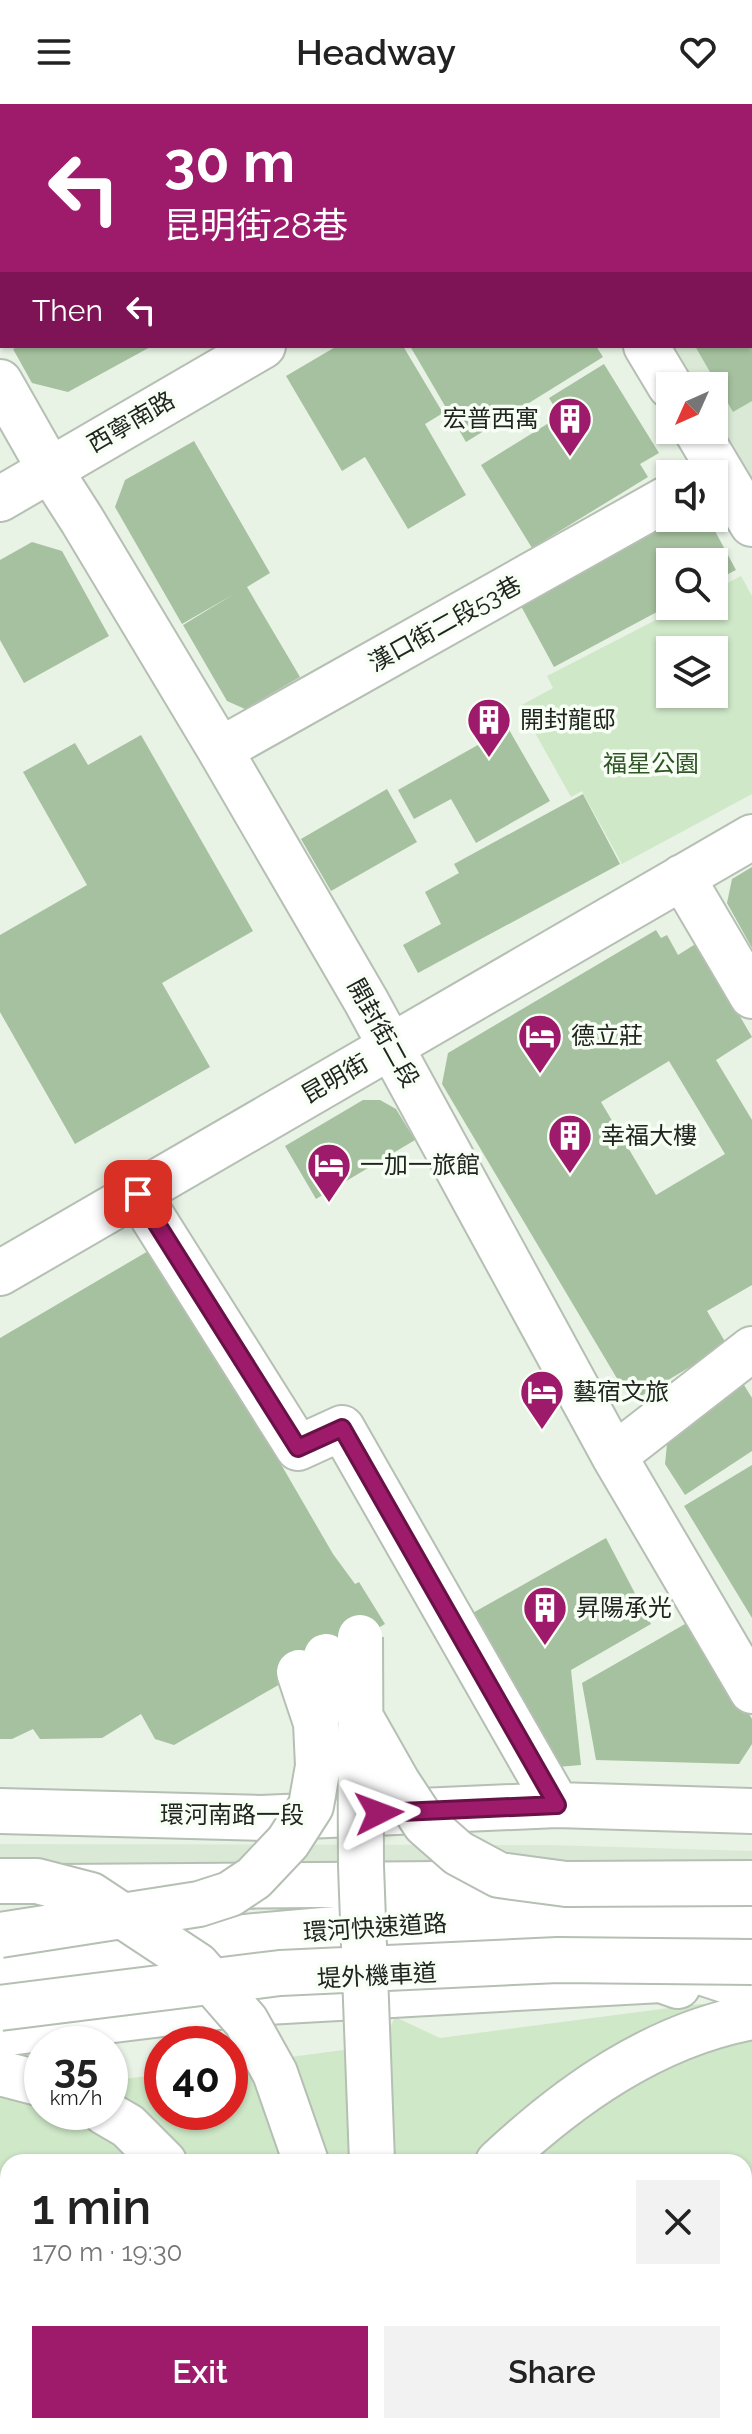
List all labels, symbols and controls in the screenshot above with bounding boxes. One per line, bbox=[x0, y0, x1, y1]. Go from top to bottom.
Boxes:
icon: menu bbox=[32, 30, 76, 74]
icon: heart bbox=[676, 30, 720, 74]
text: Headway bbox=[296, 31, 456, 73]
text: 30 m bbox=[164, 129, 295, 195]
icon: left bbox=[32, 136, 136, 240]
text: 昆明街28巷 bbox=[164, 204, 348, 246]
icon: left bbox=[119, 288, 163, 332]
text: Then bbox=[32, 293, 103, 328]
north arrow bbox=[656, 372, 728, 444]
map controls bbox=[656, 372, 728, 708]
street label: 西寧南路 bbox=[82, 385, 180, 458]
building icon: 宏普西寓 bbox=[546, 395, 594, 458]
place label: 宏普西寓 bbox=[443, 404, 539, 433]
button: sound bbox=[656, 460, 728, 532]
button: search bbox=[656, 548, 728, 620]
street label: 漢口街二段53巷 bbox=[363, 570, 526, 677]
button: layers bbox=[656, 636, 728, 708]
building icon: 開封龍邸 bbox=[465, 696, 513, 759]
place label: 開封龍邸 bbox=[520, 705, 616, 734]
park label: 福星公園 bbox=[603, 749, 699, 778]
street label: 開封街二段 bbox=[342, 973, 425, 1092]
hotel icon: 德立莊 bbox=[516, 1012, 564, 1075]
place label: 德立莊 bbox=[571, 1021, 643, 1050]
street label: 昆明街 bbox=[296, 1048, 373, 1109]
building icon: 幸福大樓 bbox=[546, 1112, 594, 1175]
place label: 幸福大樓 bbox=[601, 1121, 697, 1150]
hotel icon: 一加一旅館 bbox=[305, 1141, 353, 1204]
place label: 一加一旅館 bbox=[360, 1150, 480, 1179]
pin bbox=[104, 1160, 172, 1228]
icon: arrive bbox=[116, 1172, 160, 1216]
hotel icon: 藝宿文旅 bbox=[518, 1368, 566, 1431]
place label: 藝宿文旅 bbox=[573, 1377, 669, 1406]
building icon: 昇陽承光 bbox=[521, 1584, 569, 1647]
place label: 昇陽承光 bbox=[576, 1593, 672, 1622]
position arrow bbox=[337, 1771, 421, 1855]
street label: 環河南路一段 bbox=[160, 1800, 304, 1829]
street label: 環河快速道路 bbox=[302, 1908, 448, 1947]
street label: 堤外機車道 bbox=[316, 1958, 438, 1993]
speed limit sign: 40 bbox=[144, 2026, 248, 2130]
text: 35 bbox=[54, 2044, 98, 2091]
text: km/h bbox=[50, 2086, 102, 2110]
text: 1 min bbox=[32, 2179, 151, 2235]
button: close bbox=[636, 2180, 720, 2264]
text: 170 m · 19:30 bbox=[32, 2237, 182, 2267]
button: Exit bbox=[32, 2326, 368, 2418]
button: Share bbox=[384, 2326, 720, 2418]

